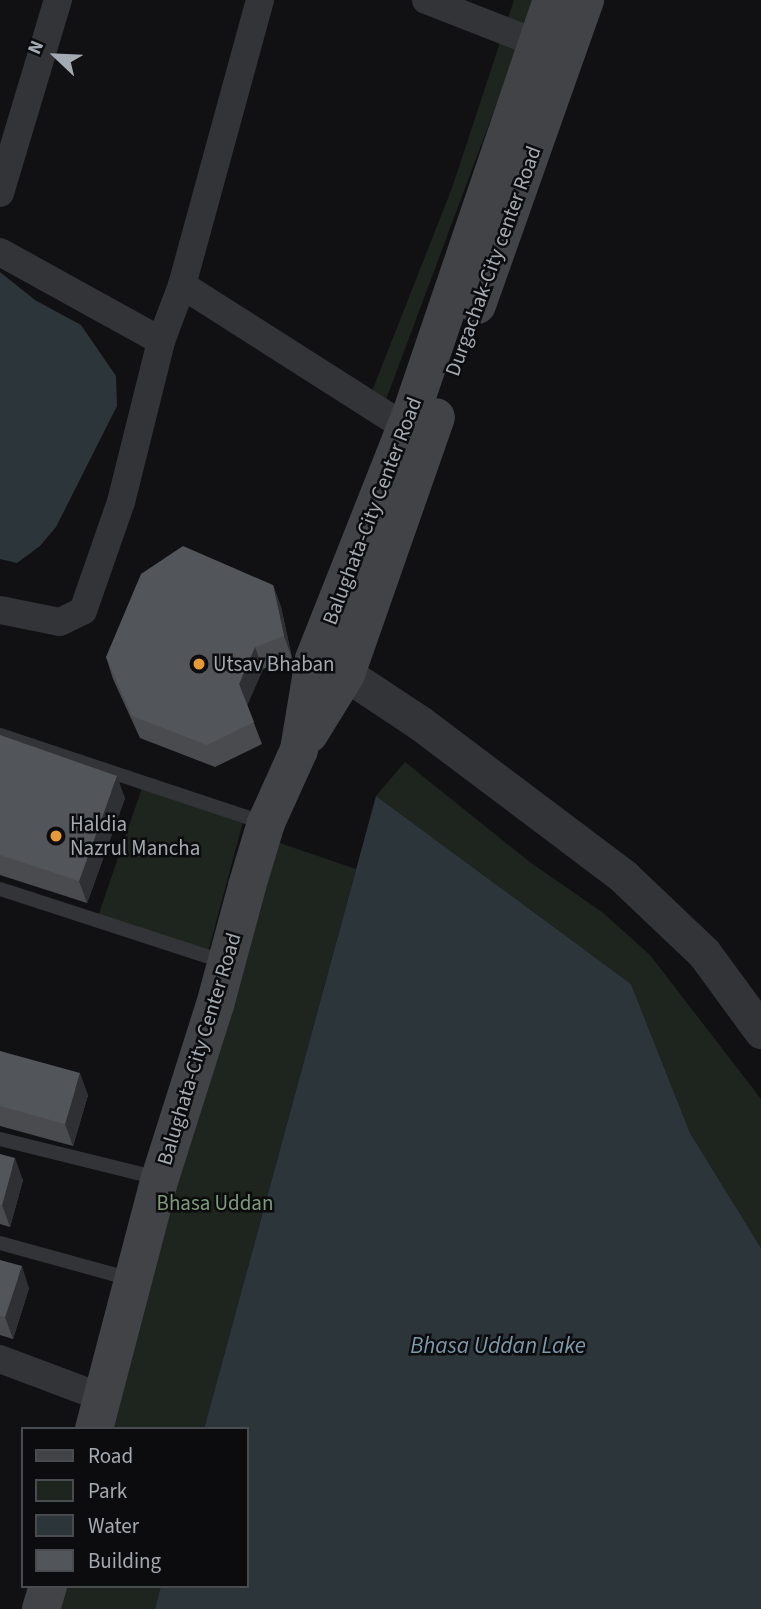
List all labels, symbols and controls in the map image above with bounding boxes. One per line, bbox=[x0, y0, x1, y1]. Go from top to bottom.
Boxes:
north arrow bbox=[21, 21, 91, 91]
text: N bbox=[21, 37, 51, 59]
street label: Durgachak-City center Road bbox=[440, 143, 546, 379]
street label: Balughata-City Center Road bbox=[317, 394, 427, 628]
place label: Utsav Bhaban bbox=[213, 651, 335, 677]
marker: Utsav Bhaban bbox=[191, 656, 207, 672]
place label: Haldia Nazrul Mancha bbox=[70, 811, 200, 861]
marker: Haldia Nazrul Mancha bbox=[48, 828, 64, 844]
street label: Balughata-City Center Road bbox=[152, 930, 246, 1168]
park label: Bhasa Uddan bbox=[157, 1190, 273, 1216]
water label: Bhasa Uddan Lake bbox=[410, 1332, 586, 1360]
legend bbox=[21, 1427, 248, 1588]
text: Road bbox=[88, 1441, 133, 1471]
text: Park bbox=[88, 1476, 127, 1506]
text: Water bbox=[88, 1511, 139, 1541]
text: Building bbox=[88, 1546, 161, 1576]

